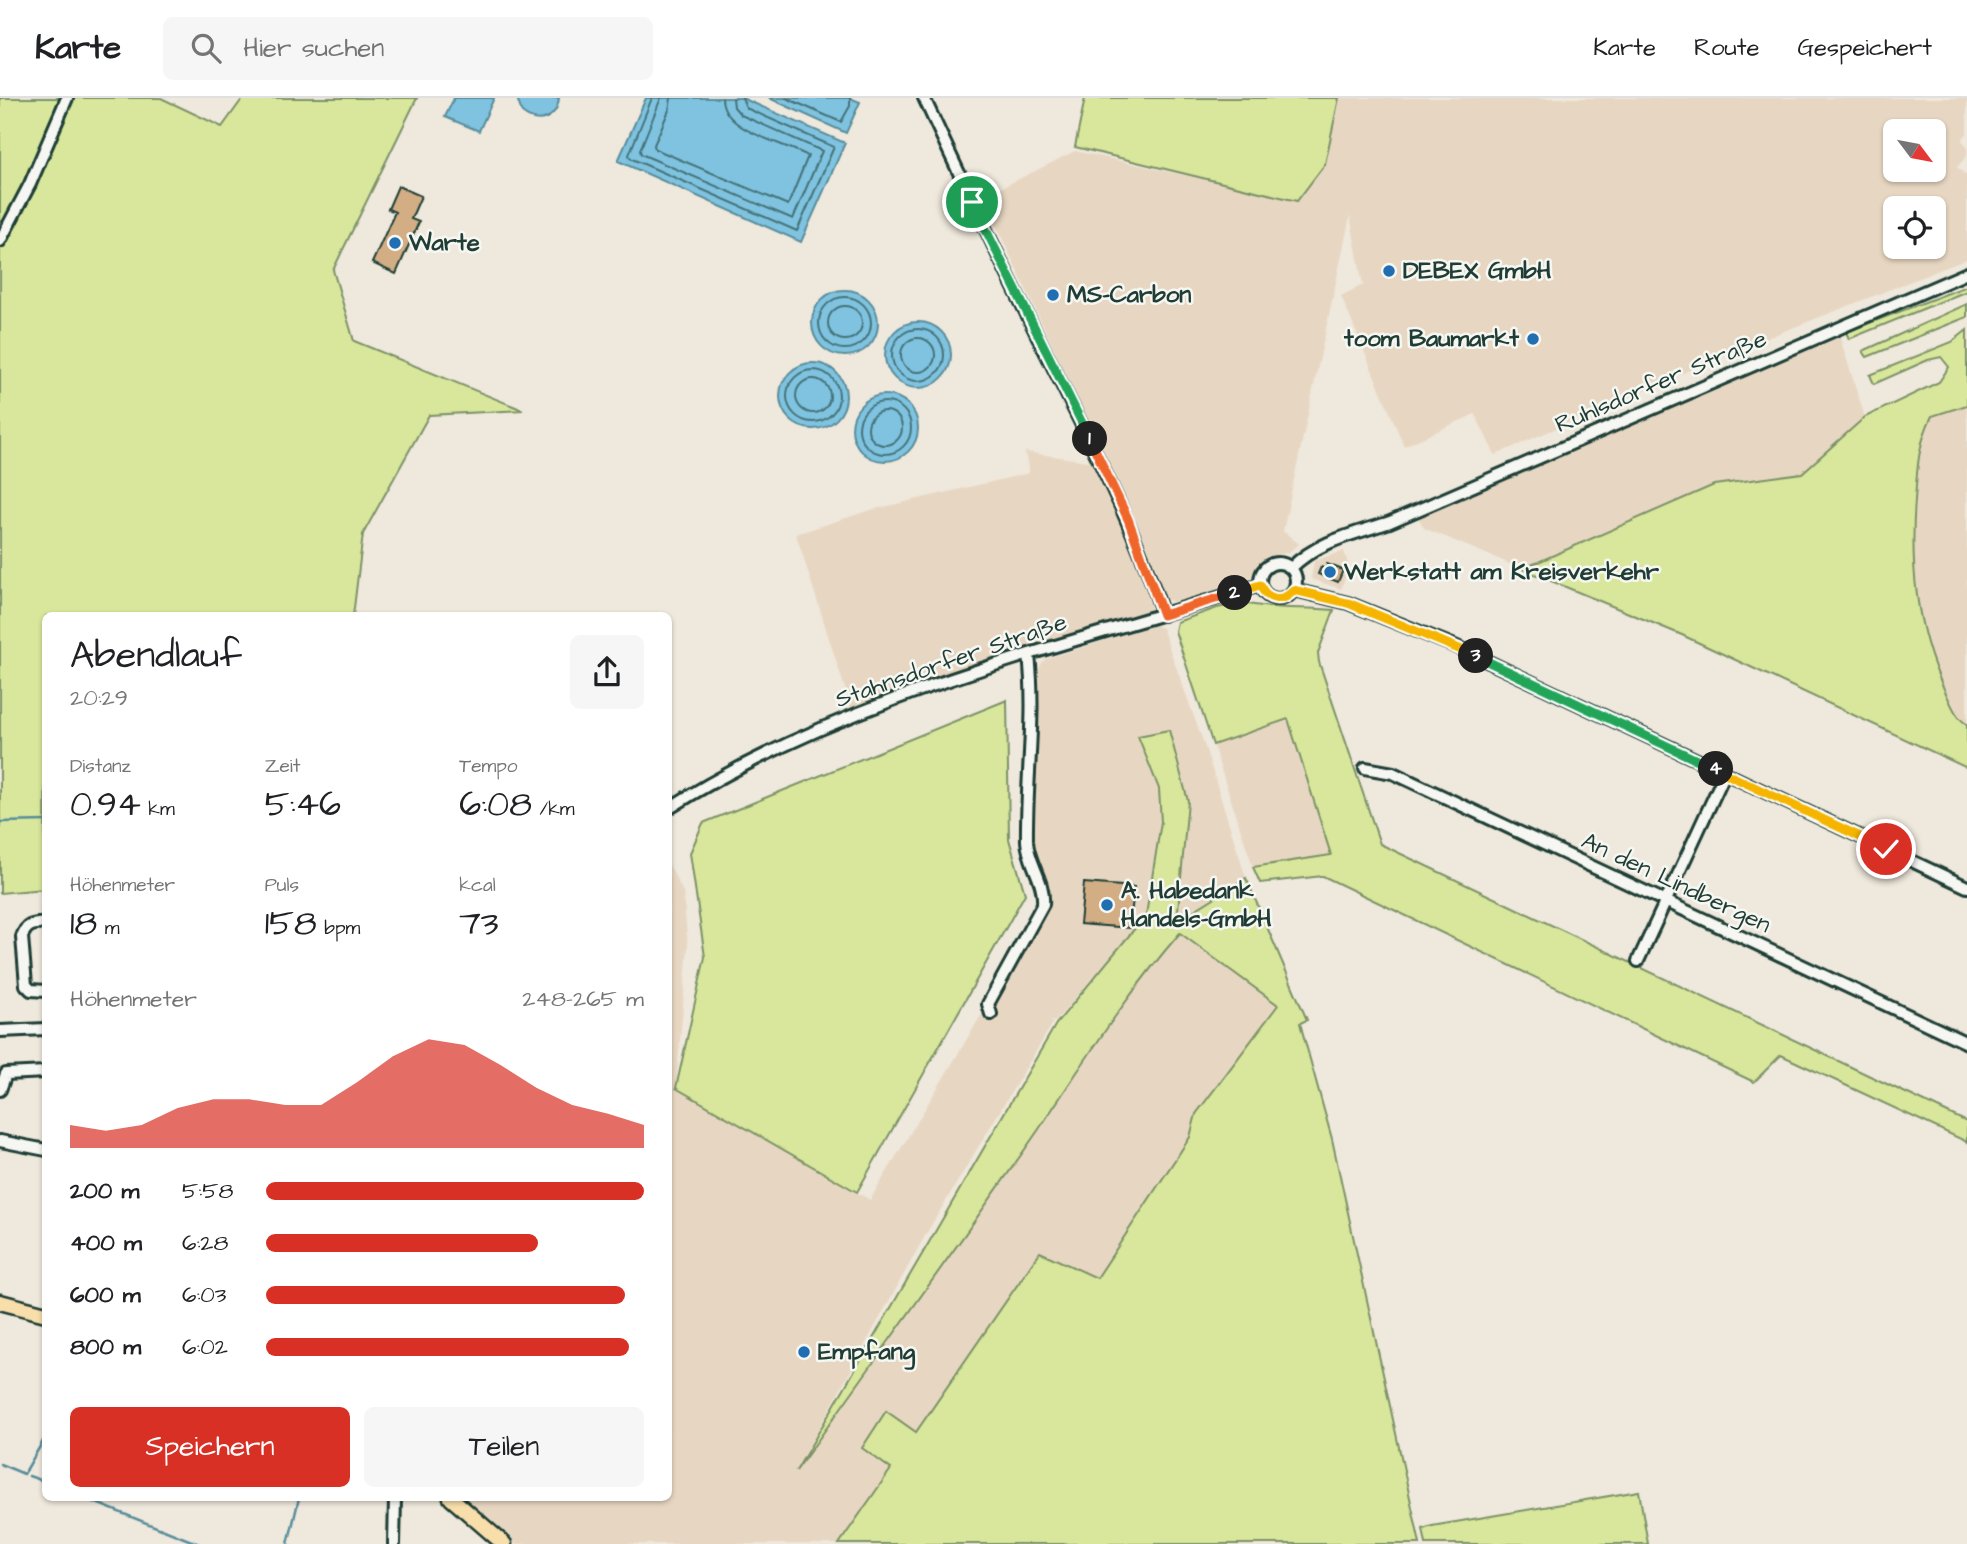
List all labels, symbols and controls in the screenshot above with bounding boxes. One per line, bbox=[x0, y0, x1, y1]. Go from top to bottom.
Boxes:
search box bbox=[163, 17, 653, 80]
text: Karte bbox=[35, 25, 121, 71]
icon: search bbox=[187, 29, 225, 67]
text: Hier suchen bbox=[243, 30, 384, 66]
text: Karte bbox=[1593, 31, 1656, 65]
text: Route bbox=[1694, 31, 1759, 65]
text: Gespeichert bbox=[1797, 31, 1932, 65]
north arrow bbox=[1883, 119, 1946, 182]
map controls bbox=[1883, 119, 1946, 259]
pin bbox=[942, 172, 1002, 232]
icon: arrive bbox=[953, 183, 991, 221]
button: locate bbox=[1883, 196, 1946, 259]
place label: Warte bbox=[408, 226, 480, 260]
marker: Warte bbox=[387, 235, 403, 251]
place label: DEBEX GmbH bbox=[1403, 254, 1552, 288]
marker: DEBEX GmbH bbox=[1381, 263, 1397, 279]
place label: MS-Carbon bbox=[1067, 278, 1191, 312]
marker: MS-Carbon bbox=[1045, 287, 1061, 303]
place label: toom Baumarkt bbox=[1343, 322, 1519, 356]
street label: Ruhlsdorfer Straße bbox=[1550, 322, 1772, 442]
marker: toom Baumarkt bbox=[1525, 331, 1541, 347]
pin: 1 bbox=[1072, 422, 1108, 456]
text: 1 bbox=[1088, 425, 1091, 452]
place label: Werkstatt am Kreisverkehr bbox=[1343, 555, 1660, 589]
marker: Werkstatt am Kreisverkehr bbox=[1322, 564, 1338, 580]
pin: 2 bbox=[1218, 575, 1252, 610]
text: 2 bbox=[1229, 579, 1240, 606]
street label: Stahnsdorfer Straße bbox=[831, 605, 1071, 717]
text: Abendlauf bbox=[70, 630, 242, 682]
button: share bbox=[570, 635, 644, 709]
pin: 3 bbox=[1458, 638, 1494, 674]
text: 3 bbox=[1471, 642, 1480, 669]
text: 20:29 bbox=[70, 682, 128, 714]
pin: 4 bbox=[1698, 752, 1734, 786]
text: Distanz bbox=[70, 753, 131, 780]
text: Zeit bbox=[265, 753, 300, 780]
text: Tempo bbox=[459, 753, 518, 780]
text: 4 bbox=[1709, 755, 1722, 782]
text: 0.94 bbox=[70, 780, 141, 829]
text: 5:46 bbox=[265, 780, 341, 829]
text: 6:08 bbox=[459, 780, 532, 829]
text: km bbox=[141, 796, 175, 823]
text: /km bbox=[532, 796, 575, 823]
pin bbox=[1856, 819, 1916, 879]
street label: An den Lindbergen bbox=[1575, 824, 1776, 943]
icon: check bbox=[1867, 830, 1905, 868]
text: Höhenmeter bbox=[70, 872, 175, 899]
text: Puls bbox=[265, 872, 299, 899]
text: kcal bbox=[459, 872, 496, 899]
place label: A. Habedank Handels-GmbH bbox=[1121, 874, 1272, 936]
marker: A. Habedank Handels-GmbH bbox=[1099, 897, 1115, 913]
text: 18 bbox=[70, 899, 97, 948]
text: 158 bbox=[265, 899, 317, 948]
text: 73 bbox=[459, 899, 499, 948]
text: m bbox=[97, 915, 120, 942]
text: bpm bbox=[317, 915, 360, 942]
text: Höhenmeter bbox=[70, 983, 197, 1015]
text: 248–265 m bbox=[522, 983, 644, 1015]
text: 200 m bbox=[70, 1175, 139, 1207]
text: 5:58 bbox=[182, 1175, 233, 1207]
text: 400 m bbox=[70, 1227, 142, 1259]
text: 6:28 bbox=[182, 1227, 228, 1259]
text: 600 m bbox=[70, 1279, 141, 1311]
text: 6:03 bbox=[182, 1279, 226, 1311]
text: 800 m bbox=[70, 1331, 141, 1363]
text: 6:02 bbox=[182, 1331, 228, 1363]
place label: Empfang bbox=[818, 1335, 916, 1370]
marker: Empfang bbox=[796, 1344, 812, 1360]
button: Speichern bbox=[70, 1407, 350, 1487]
button: Teilen bbox=[364, 1407, 644, 1487]

